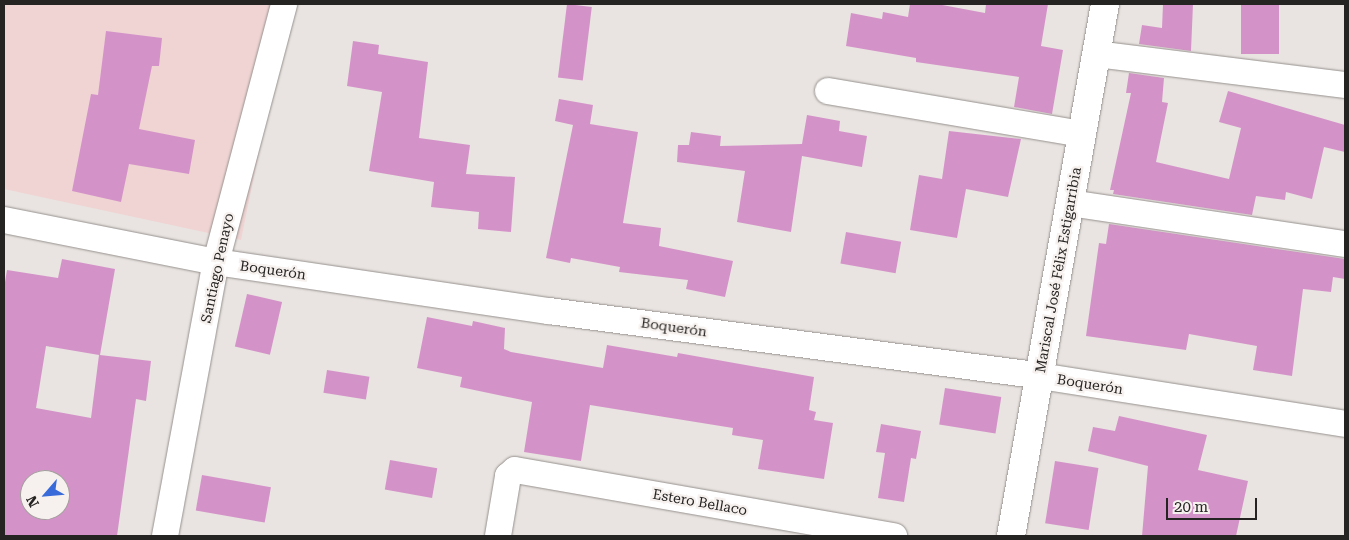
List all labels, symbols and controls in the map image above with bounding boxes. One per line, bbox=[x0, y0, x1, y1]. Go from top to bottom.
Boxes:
street label: Mariscal José Félix Estigarribia bbox=[1032, 166, 1084, 374]
street label: Santiago Penayo bbox=[197, 212, 237, 324]
street label: Boquerón bbox=[239, 257, 307, 283]
street label: Boquerón bbox=[640, 314, 708, 340]
street label: Boquerón bbox=[1056, 370, 1124, 398]
north arrow bbox=[20, 470, 70, 520]
street label: Estero Bellaco bbox=[651, 485, 749, 519]
scale bar bbox=[1169, 488, 1260, 520]
text: N bbox=[23, 493, 42, 510]
text: 20 m bbox=[1174, 498, 1208, 516]

